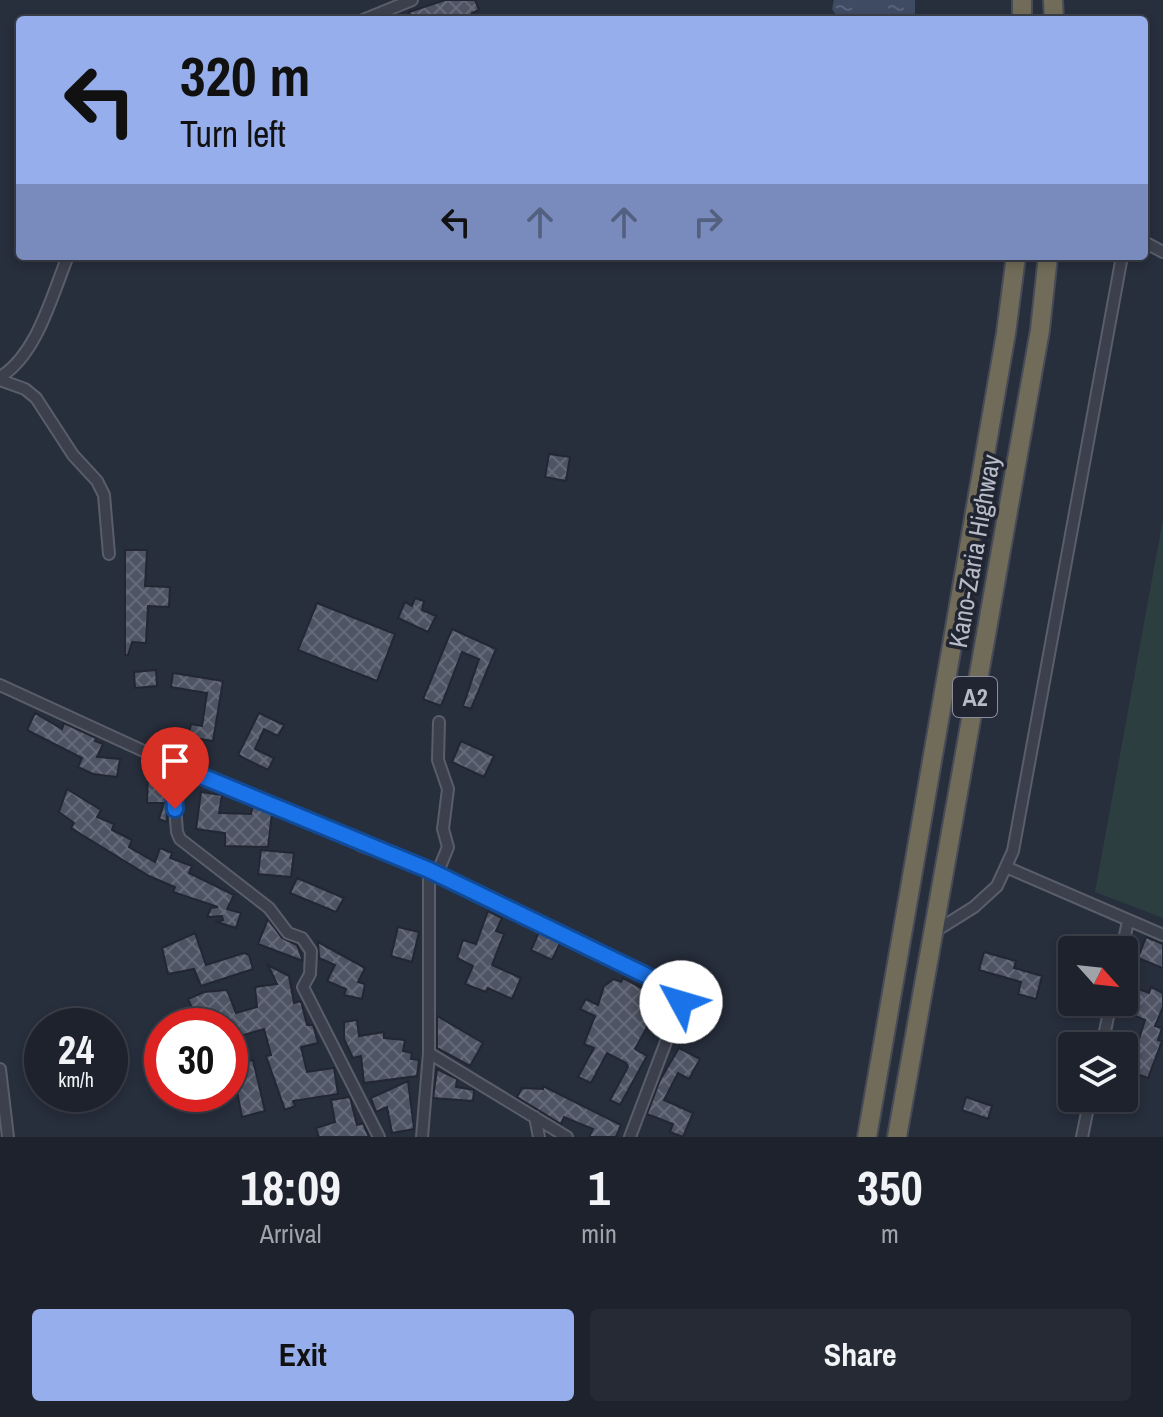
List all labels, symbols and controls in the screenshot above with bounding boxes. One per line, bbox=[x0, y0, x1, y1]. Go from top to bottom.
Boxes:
text: 320 m bbox=[180, 38, 310, 113]
icon: left bbox=[48, 48, 152, 152]
text: Turn left bbox=[180, 110, 286, 158]
icon: left bbox=[434, 200, 478, 244]
icon: ahead bbox=[518, 200, 562, 244]
icon: ahead bbox=[602, 200, 646, 244]
icon: right bbox=[686, 200, 730, 244]
street label: Kano-Zaria Highway bbox=[940, 451, 1008, 650]
road number: A2 bbox=[953, 677, 997, 717]
pin bbox=[141, 727, 209, 809]
icon: arrive bbox=[153, 739, 197, 783]
north arrow bbox=[1058, 936, 1138, 1016]
map controls bbox=[1058, 936, 1138, 1112]
position arrow bbox=[639, 960, 723, 1044]
speed limit sign: 30 bbox=[144, 1008, 248, 1112]
text: 24 bbox=[58, 1023, 94, 1076]
button: layers bbox=[1058, 1032, 1138, 1112]
text: km/h bbox=[58, 1066, 94, 1093]
text: 18:09 bbox=[240, 1155, 341, 1220]
text: 1 bbox=[588, 1155, 610, 1220]
text: 350 bbox=[857, 1155, 923, 1220]
text: Arrival bbox=[260, 1216, 321, 1251]
text: min bbox=[581, 1216, 617, 1251]
text: m bbox=[881, 1216, 899, 1251]
button: Exit bbox=[32, 1309, 574, 1401]
button: Share bbox=[590, 1309, 1131, 1401]

